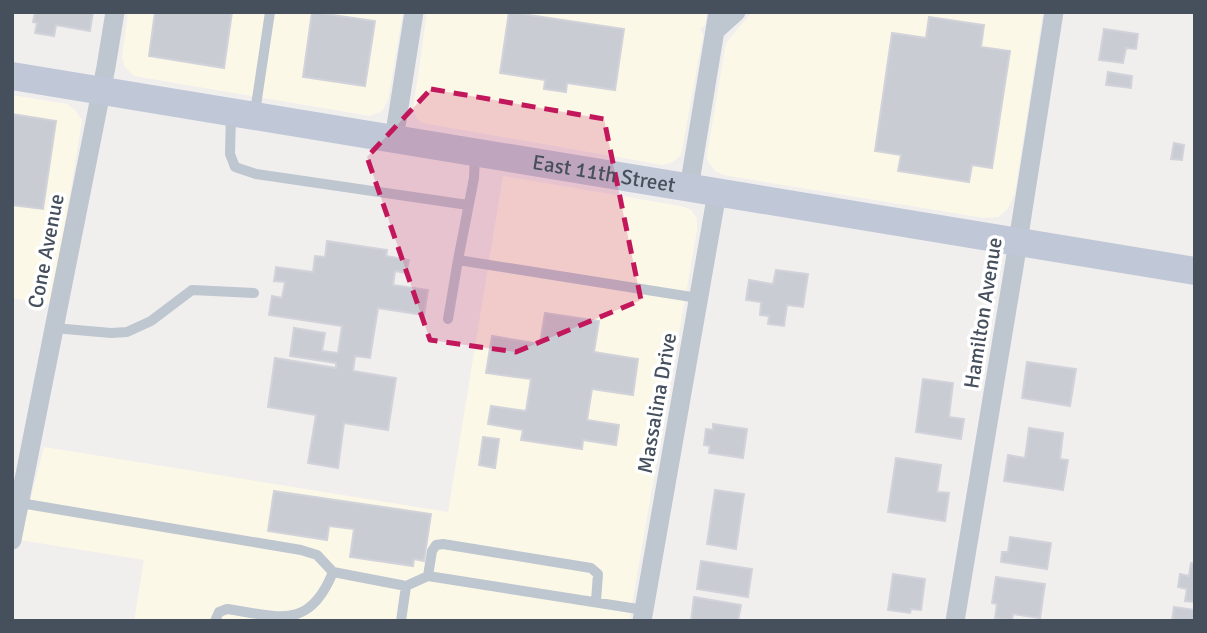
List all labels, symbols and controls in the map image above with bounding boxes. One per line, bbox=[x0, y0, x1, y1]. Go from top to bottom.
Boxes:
street label: East 11th Street bbox=[531, 149, 677, 198]
street label: Cone Avenue bbox=[22, 192, 70, 310]
street label: Hamilton Avenue bbox=[958, 235, 1008, 391]
street label: Massalina Drive bbox=[632, 331, 682, 475]

